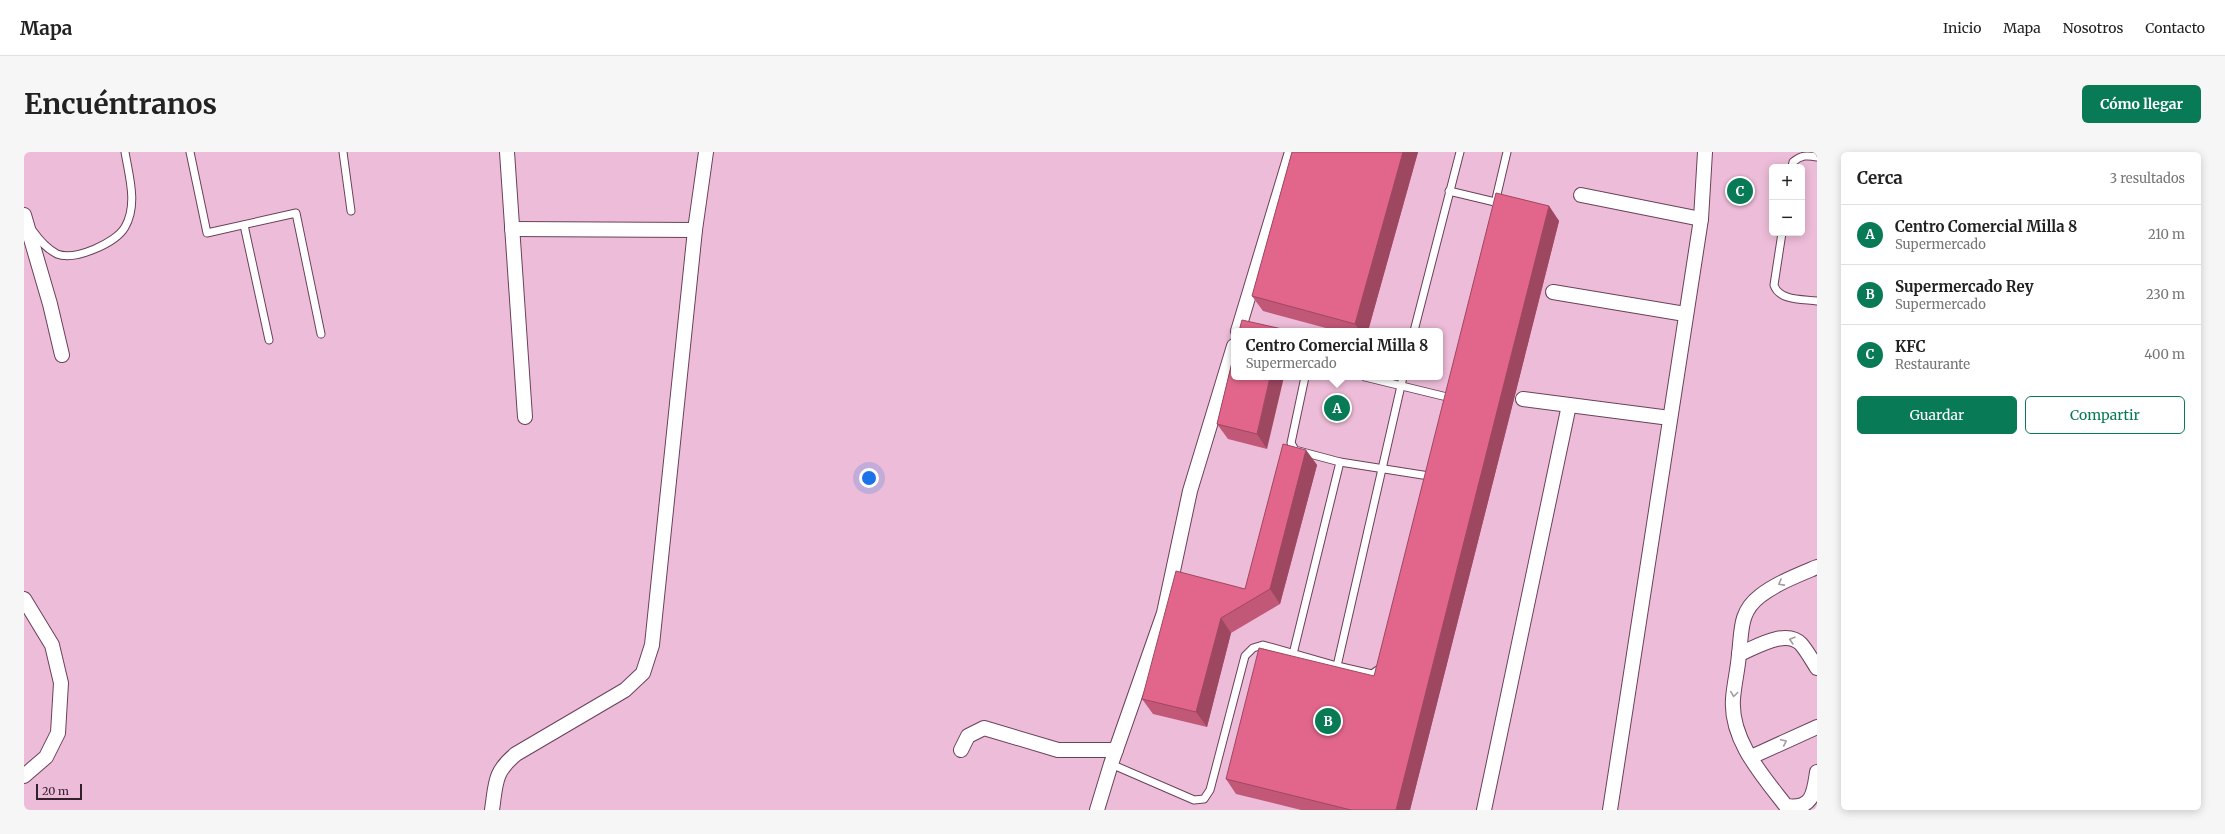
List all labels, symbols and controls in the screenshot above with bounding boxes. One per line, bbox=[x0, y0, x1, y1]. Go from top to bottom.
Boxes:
text: Mapa bbox=[20, 16, 72, 40]
text: Inicio bbox=[1943, 19, 1981, 37]
text: Mapa bbox=[2003, 19, 2041, 37]
text: Nosotros bbox=[2063, 19, 2123, 37]
text: Contacto bbox=[2145, 19, 2205, 37]
button: Cómo llegar bbox=[2082, 85, 2201, 123]
text: Encuéntranos bbox=[24, 86, 217, 122]
map controls bbox=[1769, 164, 1805, 236]
button: + bbox=[1769, 164, 1805, 200]
text: Cerca bbox=[1857, 167, 1903, 189]
text: 3 resultados bbox=[2110, 170, 2185, 187]
pin: C bbox=[1727, 176, 1753, 206]
button: − bbox=[1769, 200, 1805, 236]
text: Centro Comercial Milla 8 bbox=[1895, 217, 2077, 236]
text: A bbox=[1865, 226, 1875, 243]
text: 210 m bbox=[2148, 226, 2185, 243]
text: Supermercado bbox=[1895, 236, 1986, 253]
text: Supermercado Rey bbox=[1895, 277, 2034, 296]
text: B bbox=[1865, 286, 1875, 303]
text: 230 m bbox=[2146, 286, 2185, 303]
text: Supermercado bbox=[1895, 296, 1986, 313]
popup bbox=[1231, 328, 1443, 380]
text: Centro Comercial Milla 8 bbox=[1246, 336, 1428, 355]
text: KFC bbox=[1895, 337, 1926, 356]
text: C bbox=[1866, 346, 1874, 363]
text: 400 m bbox=[2144, 346, 2185, 363]
text: Supermercado bbox=[1246, 355, 1337, 372]
text: Restaurante bbox=[1895, 356, 1970, 373]
pin: A bbox=[1324, 393, 1350, 423]
button: Guardar bbox=[1857, 396, 2017, 434]
button: Compartir bbox=[2025, 396, 2185, 434]
your location bbox=[859, 468, 879, 488]
one-way arrow bbox=[1778, 578, 1786, 586]
one-way arrow bbox=[1788, 636, 1795, 645]
one-way arrow bbox=[1729, 691, 1738, 697]
pin: B bbox=[1315, 706, 1341, 736]
one-way arrow bbox=[1780, 739, 1787, 747]
scale bar bbox=[36, 782, 82, 801]
text: 20 m bbox=[42, 784, 69, 798]

